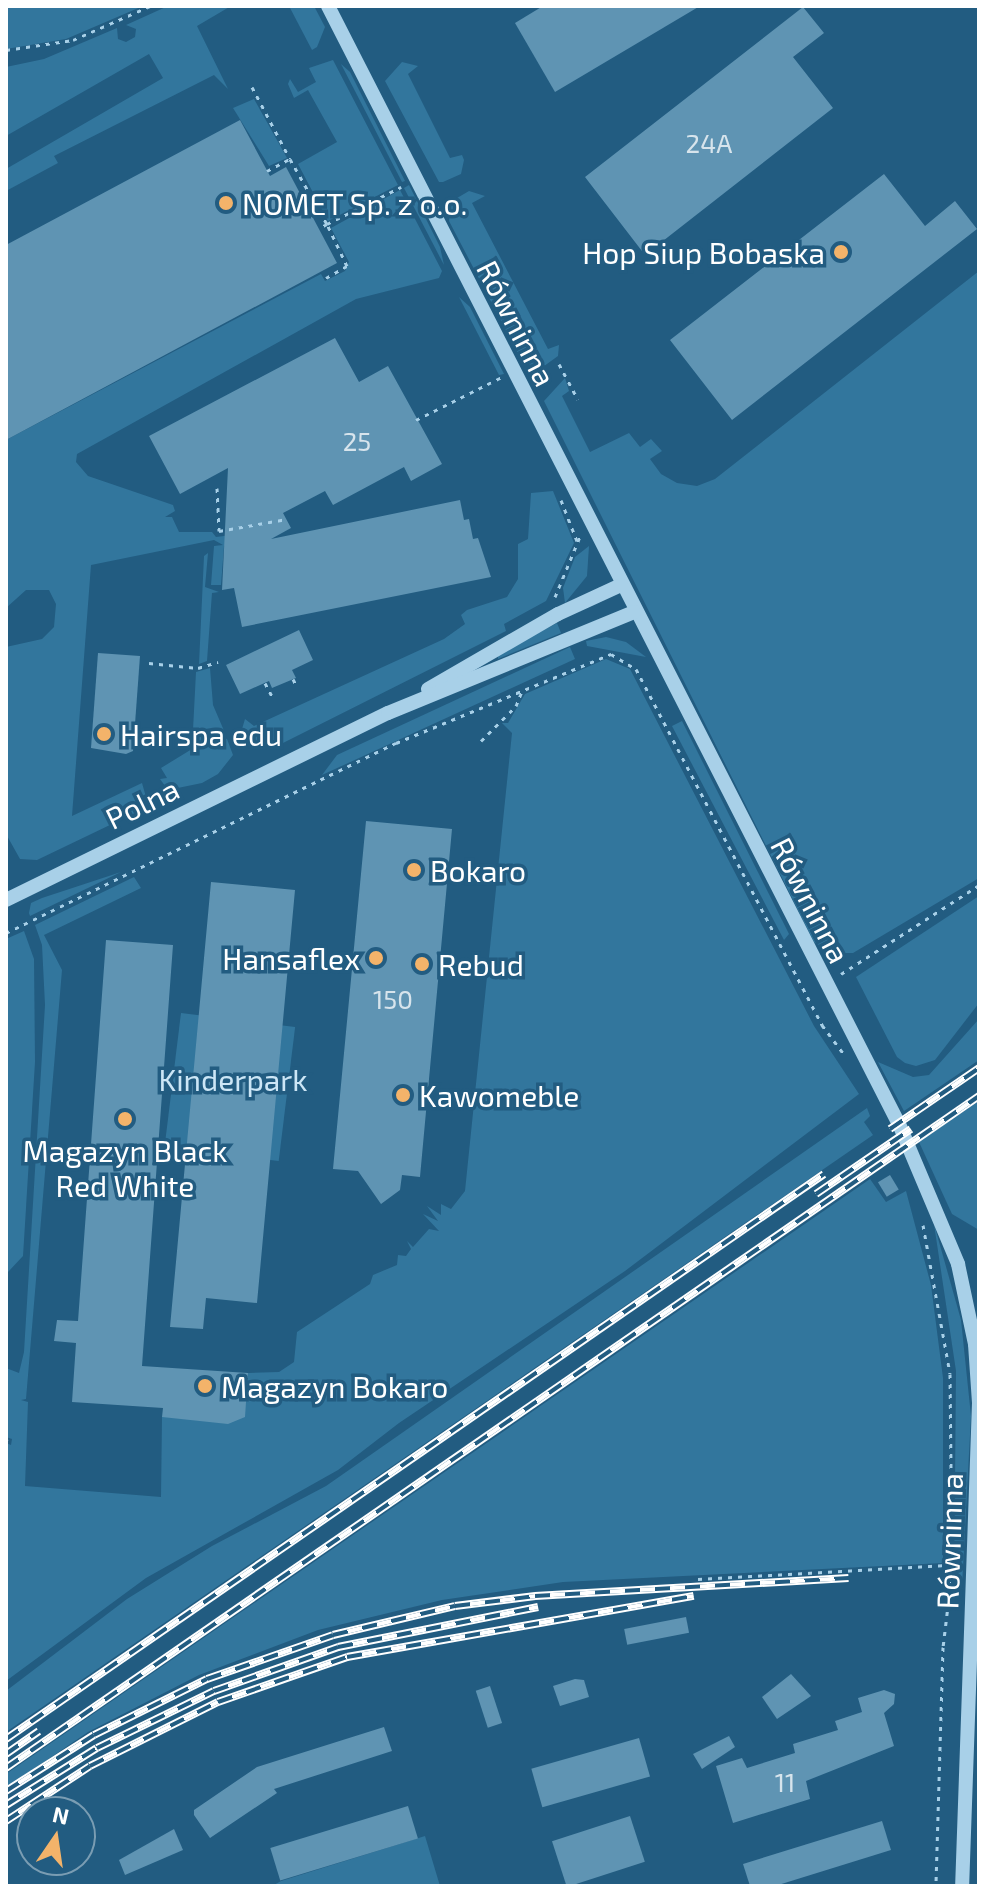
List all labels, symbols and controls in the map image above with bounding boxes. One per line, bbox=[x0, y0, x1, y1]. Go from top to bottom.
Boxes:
house number: 24A bbox=[686, 127, 732, 159]
place label: NOMET Sp. z o.o. bbox=[242, 185, 468, 221]
marker: NOMET Sp. z o.o. bbox=[217, 194, 235, 212]
place label: Hop Siup Bobaska bbox=[582, 234, 825, 270]
marker: Hop Siup Bobaska bbox=[832, 243, 850, 261]
street label: Równinna bbox=[470, 254, 564, 392]
house number: 25 bbox=[343, 425, 371, 457]
place label: Hairspa edu bbox=[120, 716, 282, 752]
marker: Hairspa edu bbox=[95, 725, 113, 743]
street label: Polna bbox=[99, 770, 185, 836]
street label: Równinna bbox=[764, 831, 858, 969]
place label: Bokaro bbox=[430, 852, 526, 888]
marker: Bokaro bbox=[405, 861, 423, 879]
place label: Hansaflex bbox=[222, 940, 360, 976]
place label: Rebud bbox=[438, 946, 524, 982]
marker: Hansaflex bbox=[367, 949, 385, 967]
marker: Rebud bbox=[413, 955, 431, 973]
house number: 150 bbox=[373, 983, 413, 1015]
park label: Kinderpark bbox=[158, 1061, 308, 1097]
place label: Kawomeble bbox=[419, 1077, 579, 1113]
marker: Kawomeble bbox=[394, 1086, 412, 1104]
marker: Magazyn Black Red White bbox=[116, 1110, 134, 1128]
place label: Magazyn Black Red White bbox=[22, 1132, 228, 1202]
place label: Magazyn Bokaro bbox=[221, 1368, 448, 1404]
marker: Magazyn Bokaro bbox=[196, 1377, 214, 1395]
street label: Równinna bbox=[929, 1472, 969, 1610]
house number: 11 bbox=[775, 1766, 795, 1798]
north arrow bbox=[16, 1796, 96, 1876]
text: N bbox=[50, 1800, 72, 1829]

